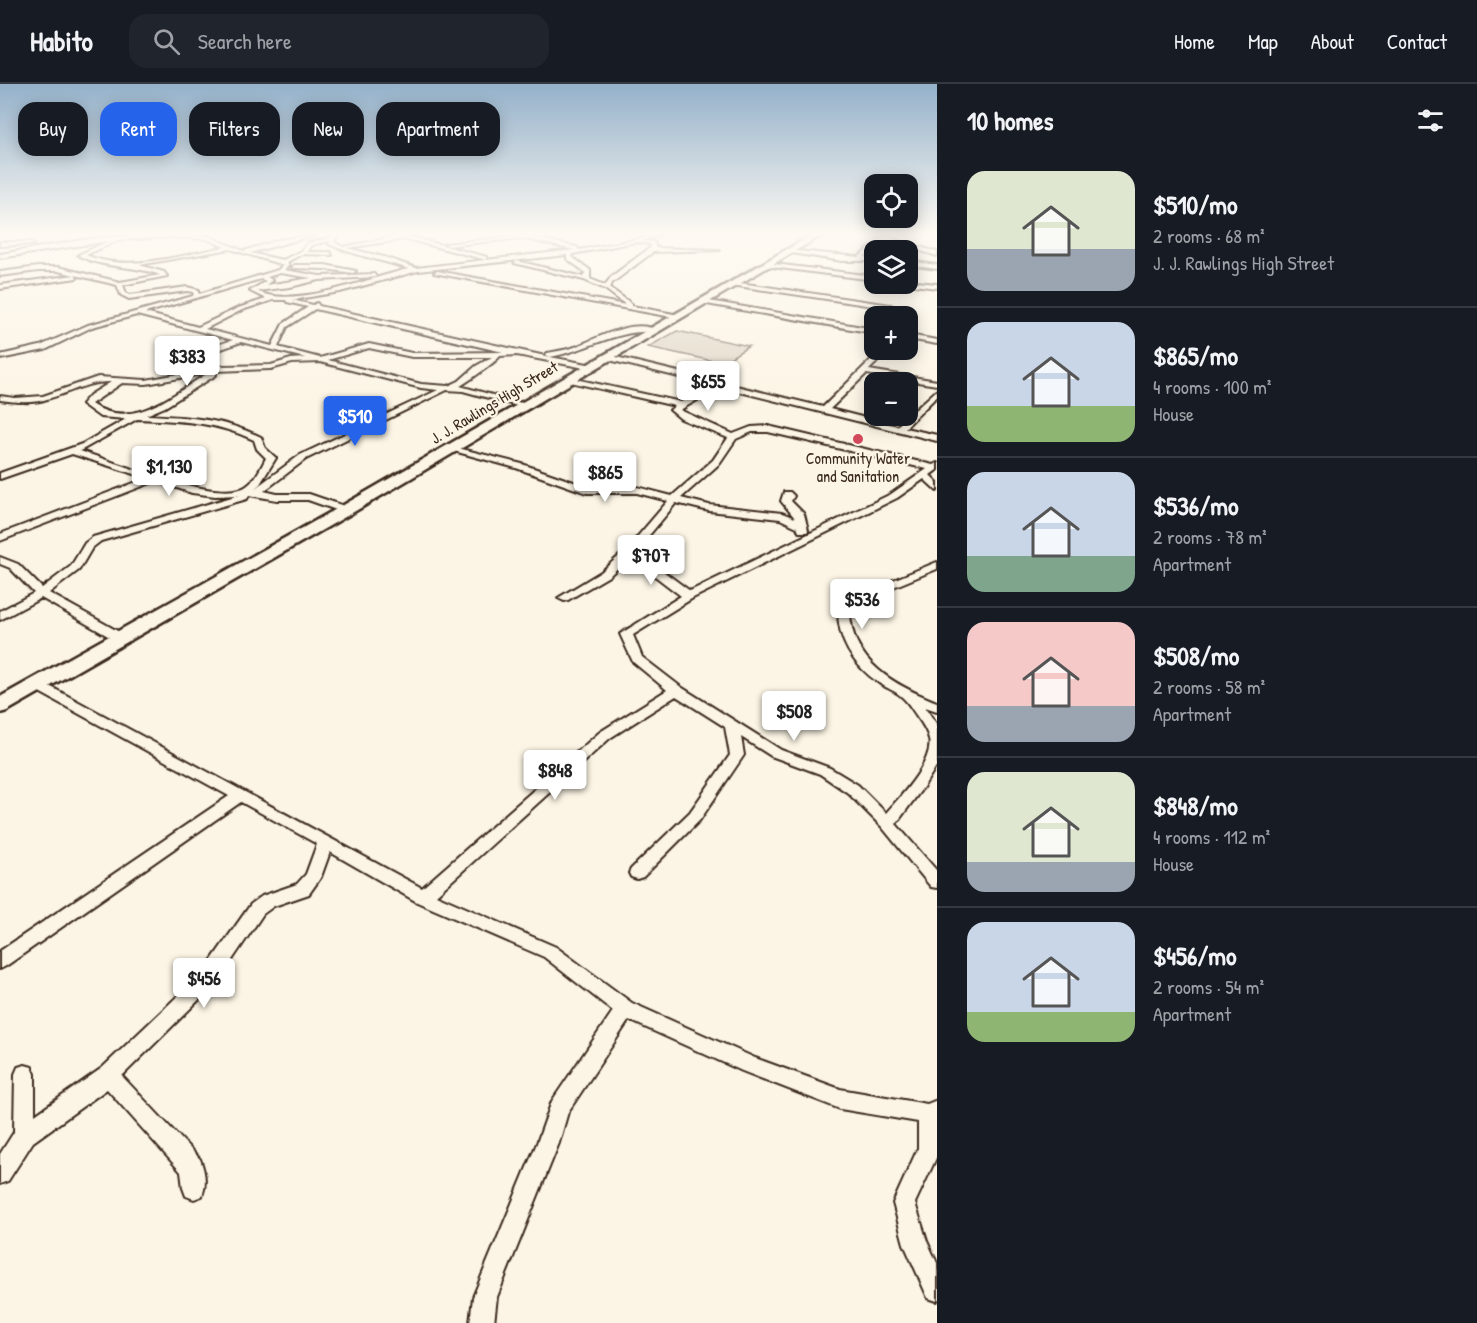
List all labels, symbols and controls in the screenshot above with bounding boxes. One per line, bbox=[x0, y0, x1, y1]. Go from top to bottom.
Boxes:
search box bbox=[129, 14, 549, 68]
text: Habito bbox=[30, 22, 93, 60]
icon: search bbox=[150, 25, 183, 58]
text: Search here bbox=[198, 26, 292, 56]
text: Home bbox=[1174, 27, 1215, 56]
text: Map bbox=[1248, 27, 1278, 56]
text: About bbox=[1311, 27, 1354, 56]
text: Contact bbox=[1387, 27, 1447, 56]
chip: Buy bbox=[18, 102, 88, 156]
chip: Rent bbox=[100, 102, 177, 156]
chip: Filters bbox=[189, 102, 280, 156]
chip: New bbox=[292, 102, 364, 156]
chip: Apartment bbox=[376, 102, 500, 156]
text: 10 homes bbox=[967, 103, 1054, 138]
icon: filters bbox=[1414, 104, 1447, 137]
map controls bbox=[864, 174, 918, 426]
button: locate bbox=[864, 174, 918, 228]
text: $510/mo bbox=[1153, 187, 1237, 222]
icon: home bbox=[1015, 195, 1087, 267]
text: 2 rooms · 68 m² bbox=[1153, 222, 1265, 249]
button: layers bbox=[864, 240, 918, 294]
text: J. J. Rawlings High Street bbox=[1153, 249, 1334, 276]
button: + bbox=[864, 306, 918, 360]
pin: $383 bbox=[151, 336, 223, 387]
text: $865/mo bbox=[1153, 338, 1238, 373]
text: $383 bbox=[169, 342, 205, 369]
icon: home bbox=[1015, 346, 1087, 418]
street label: J. J. Rawlings High Street bbox=[426, 355, 562, 449]
pin: $655 bbox=[672, 361, 744, 412]
text: $655 bbox=[690, 367, 726, 394]
button: − bbox=[864, 372, 918, 426]
text: 4 rooms · 100 m² bbox=[1153, 373, 1271, 400]
pin: $510 bbox=[319, 396, 391, 447]
text: House bbox=[1153, 400, 1194, 427]
text: $510 bbox=[338, 402, 372, 429]
marker: Community Water and Sanitation bbox=[851, 432, 865, 446]
pin: $1,130 bbox=[120, 446, 218, 497]
place label: Community Water and Sanitation bbox=[806, 447, 910, 487]
text: $1,130 bbox=[146, 452, 192, 479]
pin: $865 bbox=[569, 452, 641, 503]
text: $865 bbox=[587, 458, 623, 485]
text: $536/mo bbox=[1153, 488, 1238, 523]
icon: home bbox=[1015, 496, 1087, 568]
text: 2 rooms · 78 m² bbox=[1153, 523, 1267, 550]
pin: $707 bbox=[615, 535, 687, 586]
text: $707 bbox=[632, 541, 670, 568]
text: Apartment bbox=[1153, 550, 1231, 577]
pin: $536 bbox=[826, 579, 898, 630]
text: $536 bbox=[844, 585, 880, 612]
text: $508/mo bbox=[1153, 638, 1239, 673]
icon: home bbox=[1015, 646, 1087, 718]
text: 2 rooms · 58 m² bbox=[1153, 673, 1265, 700]
pin: $508 bbox=[758, 691, 830, 742]
text: $508 bbox=[776, 697, 812, 724]
text: Apartment bbox=[1153, 700, 1231, 727]
pin: $848 bbox=[519, 750, 591, 801]
text: $848 bbox=[538, 756, 572, 783]
text: $848/mo bbox=[1153, 788, 1238, 823]
icon: home bbox=[1015, 796, 1087, 868]
text: 4 rooms · 112 m² bbox=[1153, 823, 1270, 850]
text: House bbox=[1153, 850, 1194, 877]
text: $456/mo bbox=[1153, 938, 1236, 973]
icon: home bbox=[1015, 946, 1087, 1018]
pin: $456 bbox=[168, 958, 240, 1009]
text: $456 bbox=[187, 964, 221, 991]
text: 2 rooms · 54 m² bbox=[1153, 973, 1264, 1000]
text: Apartment bbox=[1153, 1000, 1231, 1027]

